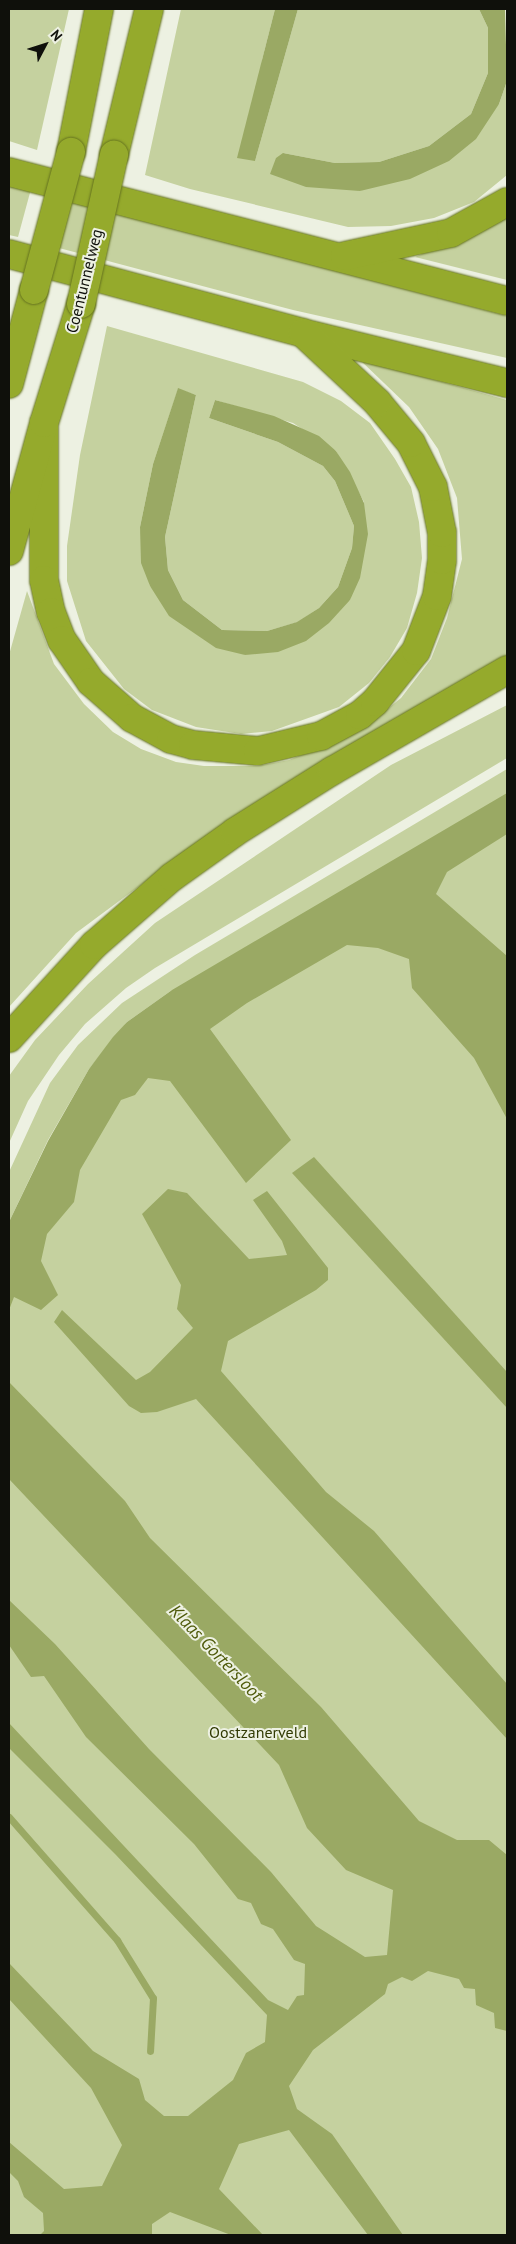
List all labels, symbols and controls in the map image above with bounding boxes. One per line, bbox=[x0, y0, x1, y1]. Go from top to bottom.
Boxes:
north arrow bbox=[20, 20, 70, 70]
text: N bbox=[47, 26, 66, 45]
street label: Coentunnelweg bbox=[62, 227, 106, 335]
water label: Klaas Gortersloot bbox=[165, 1600, 267, 1706]
park label: Oostzanerveld bbox=[209, 1722, 307, 1742]

